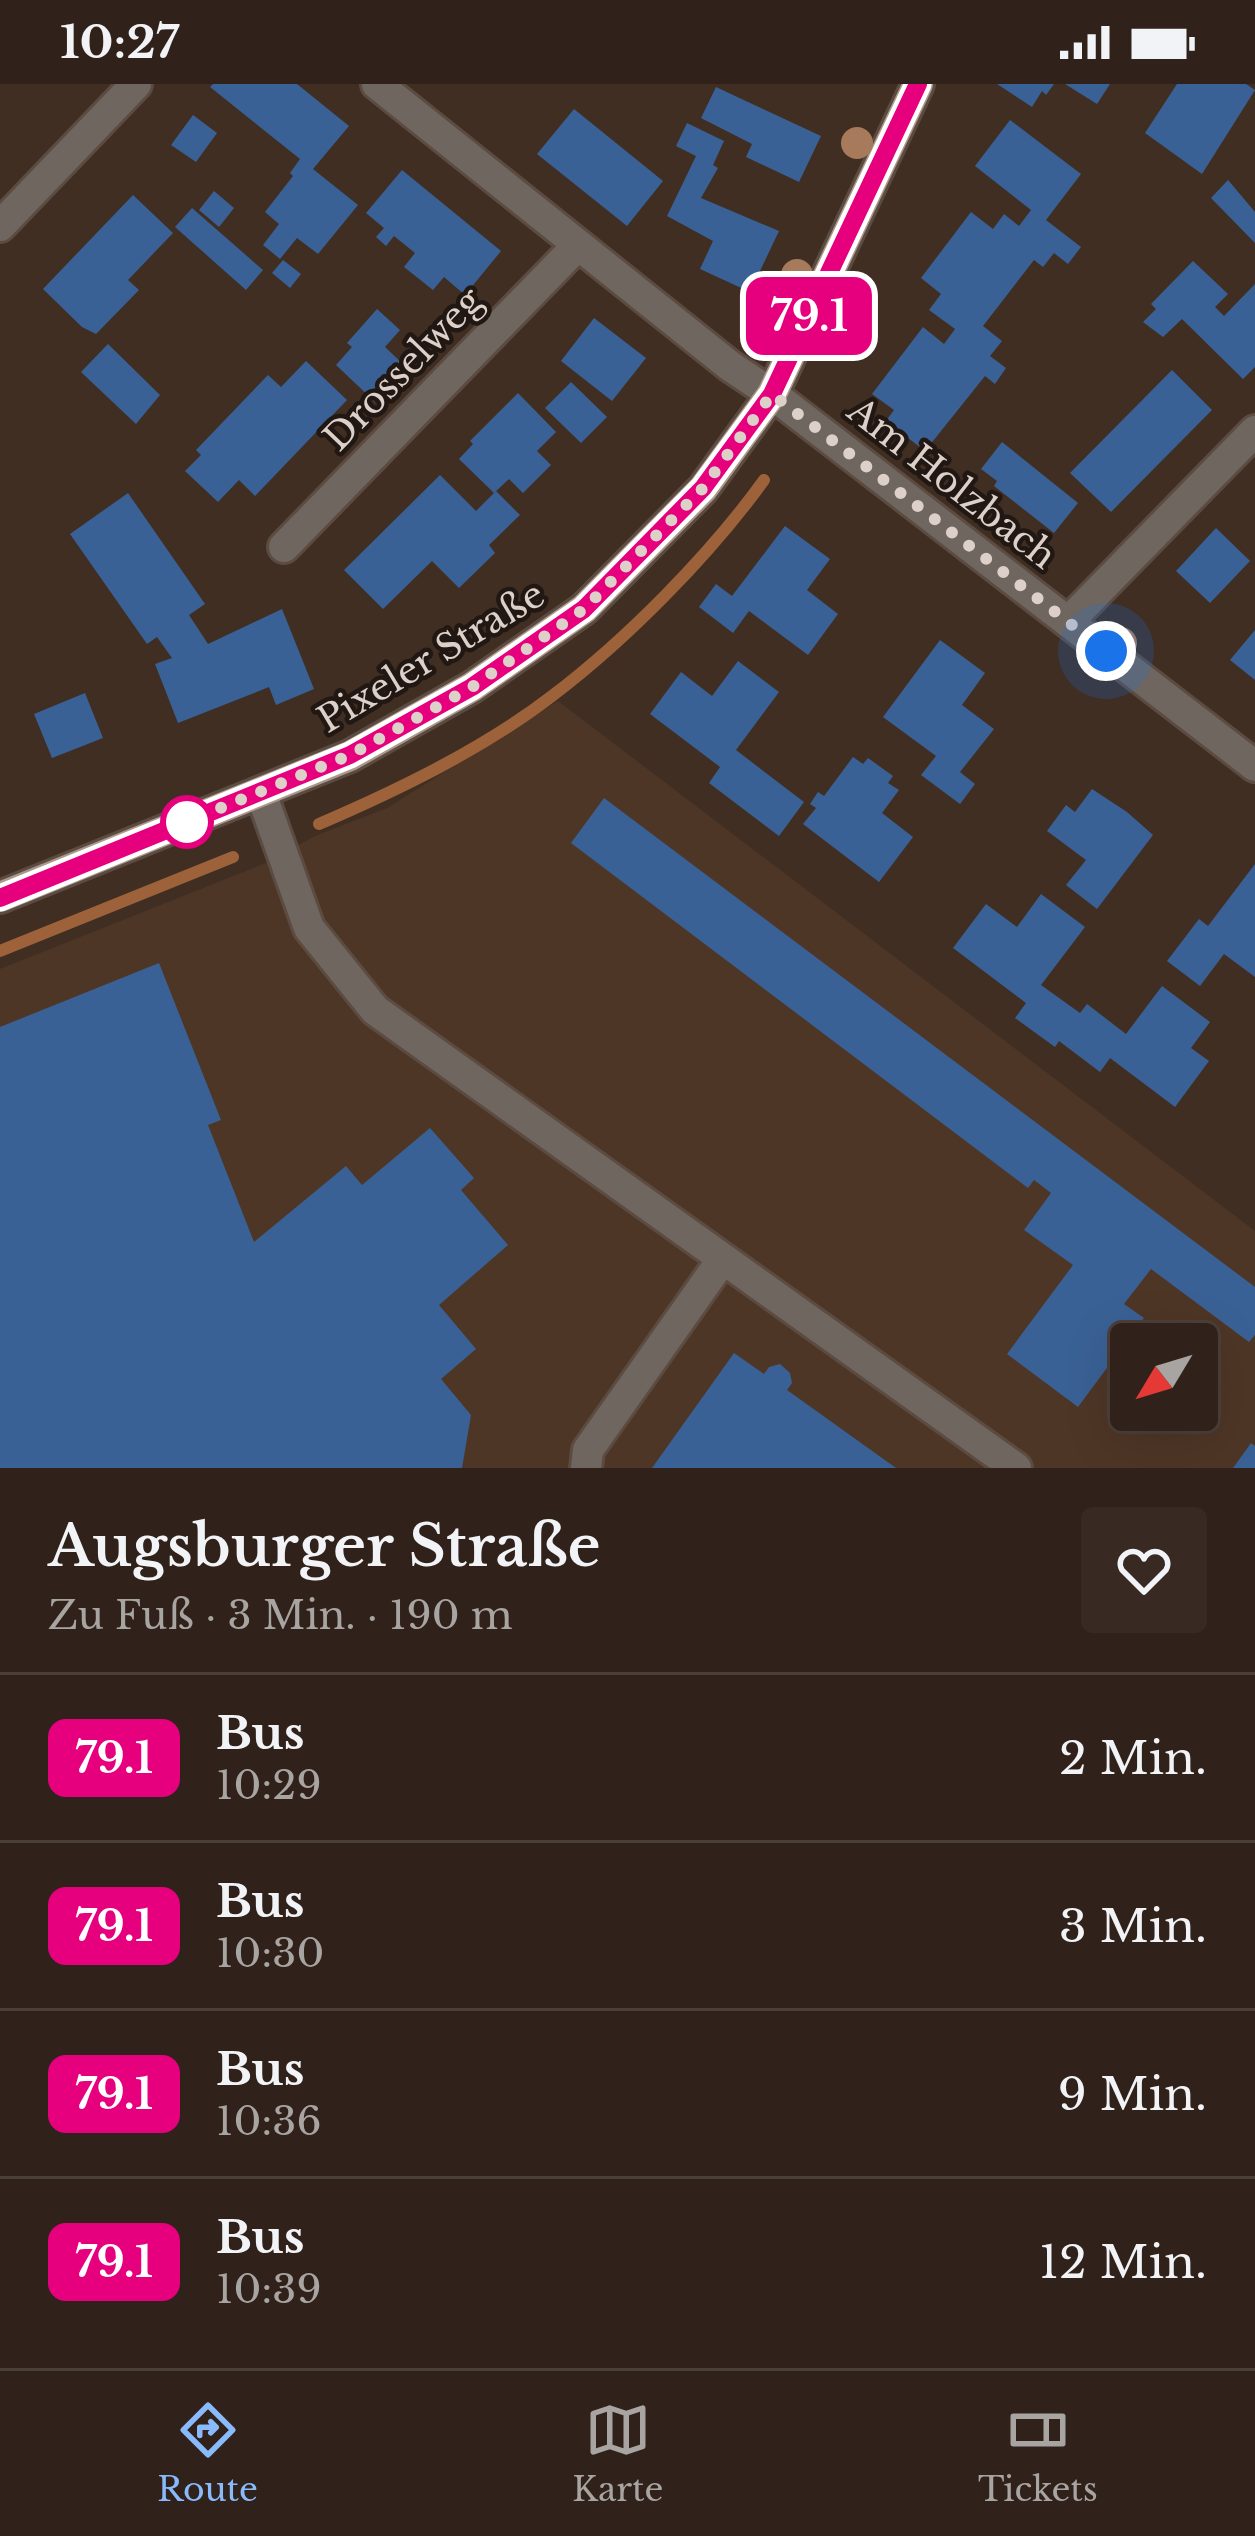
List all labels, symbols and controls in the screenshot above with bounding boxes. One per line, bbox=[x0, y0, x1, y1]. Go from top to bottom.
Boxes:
text: 10:27 bbox=[60, 14, 179, 70]
line badge: 79.1 bbox=[725, 277, 893, 355]
street label: Drosselweg bbox=[314, 278, 492, 460]
text: 79.1 bbox=[770, 290, 848, 342]
street label: Am Holzbach bbox=[838, 387, 1065, 578]
street label: Pixeler Straße bbox=[309, 572, 553, 742]
your location bbox=[1076, 621, 1136, 681]
unlabelled marker bbox=[162, 797, 212, 847]
north arrow bbox=[1110, 1323, 1218, 1431]
map controls bbox=[1110, 1323, 1218, 1431]
button: heart bbox=[1081, 1507, 1207, 1633]
text: Augsburger Straße bbox=[48, 1511, 601, 1581]
text: Zu Fuß · 3 Min. · 190 m bbox=[48, 1591, 513, 1640]
text: Bus bbox=[216, 1705, 304, 1761]
text: 2 Min. bbox=[1059, 1730, 1207, 1786]
text: 79.1 bbox=[75, 1732, 153, 1784]
text: 10:29 bbox=[216, 1761, 321, 1810]
text: Bus bbox=[216, 1873, 304, 1929]
text: 3 Min. bbox=[1059, 1898, 1207, 1954]
text: 79.1 bbox=[75, 1900, 153, 1952]
text: 10:30 bbox=[216, 1929, 324, 1978]
text: Bus bbox=[216, 2041, 304, 2097]
text: 9 Min. bbox=[1058, 2066, 1207, 2122]
text: 79.1 bbox=[75, 2068, 153, 2120]
text: 10:36 bbox=[216, 2097, 321, 2146]
text: Bus bbox=[216, 2209, 304, 2265]
text: 12 Min. bbox=[1039, 2234, 1207, 2290]
text: 79.1 bbox=[75, 2236, 153, 2288]
text: 10:39 bbox=[216, 2265, 321, 2314]
tab: Route bbox=[157, 2397, 258, 2510]
tab: Karte bbox=[572, 2397, 663, 2510]
tab: Tickets bbox=[978, 2397, 1098, 2510]

